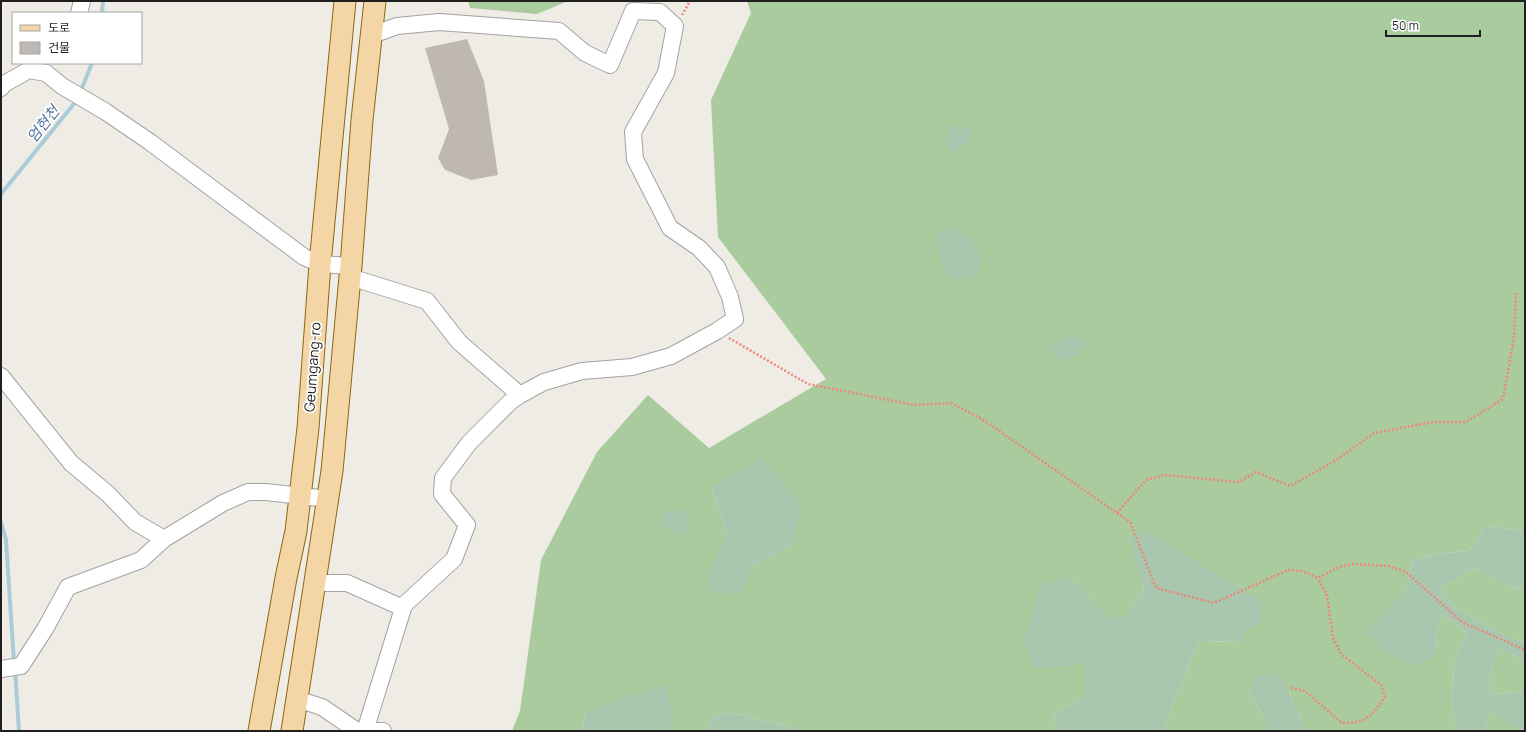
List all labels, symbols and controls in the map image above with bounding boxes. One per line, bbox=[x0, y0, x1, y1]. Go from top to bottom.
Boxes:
legend bbox=[12, 12, 142, 64]
scale bar bbox=[1386, 12, 1480, 38]
text: 50 m bbox=[1392, 17, 1419, 34]
text: 도로 bbox=[48, 19, 70, 36]
text: 건물 bbox=[48, 39, 70, 56]
water label: 엄현천 bbox=[22, 100, 66, 147]
street label: Geumgang-ro bbox=[299, 321, 325, 413]

